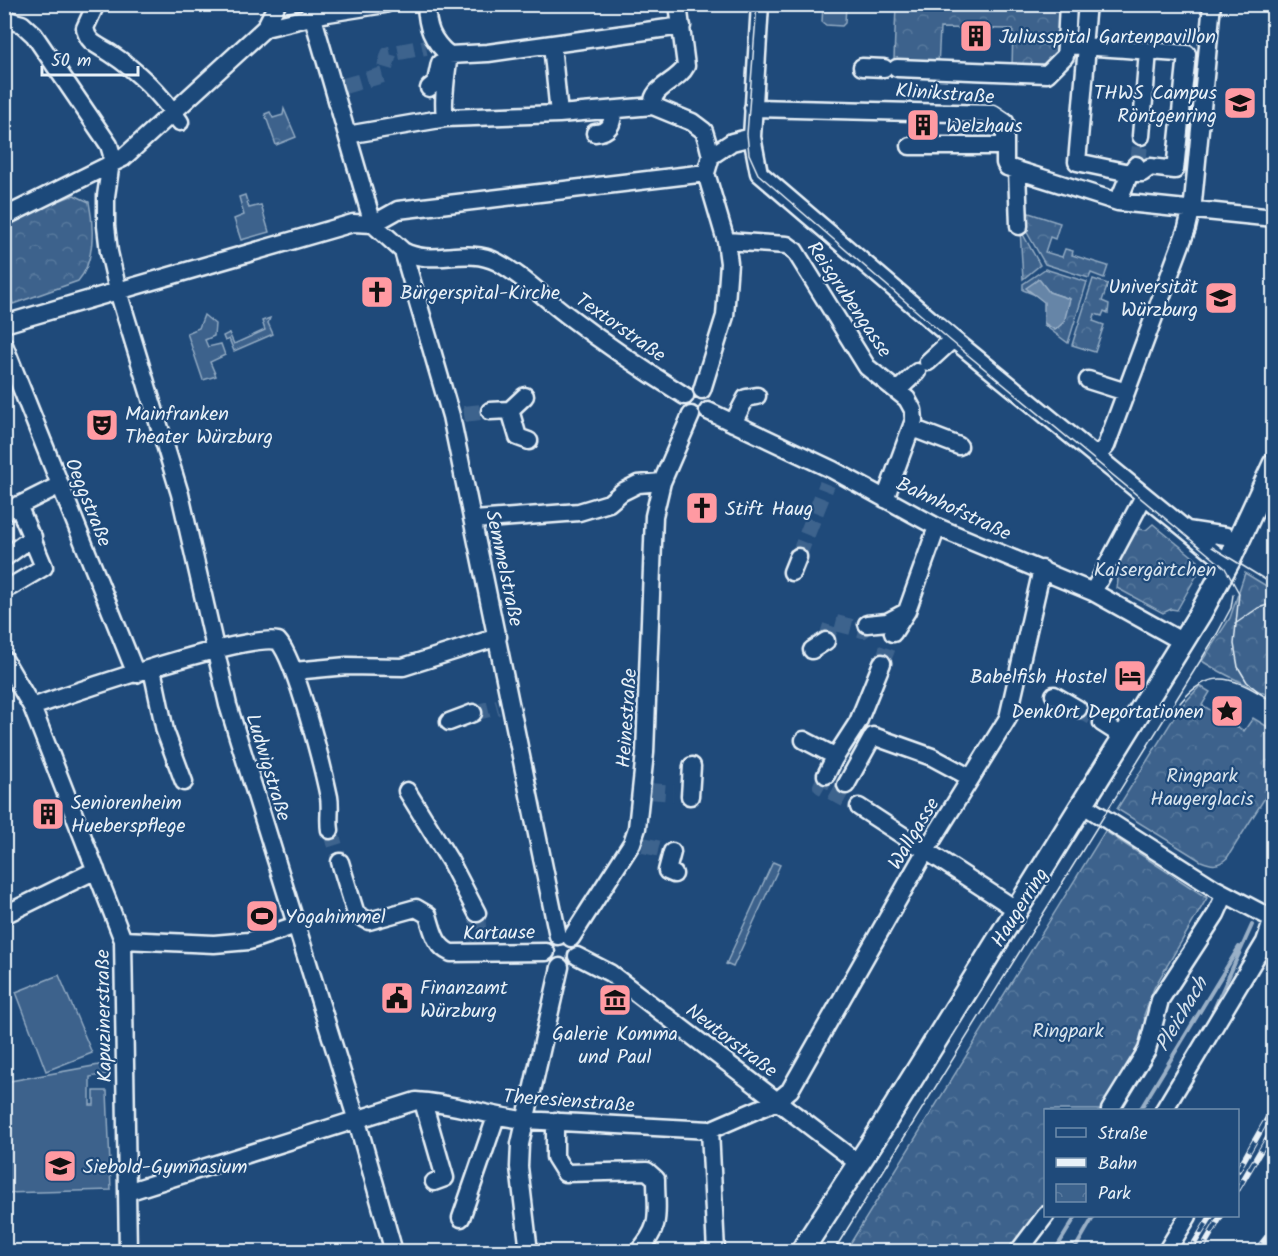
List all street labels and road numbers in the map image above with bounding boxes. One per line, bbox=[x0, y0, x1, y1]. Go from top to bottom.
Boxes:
street label: Klinikstraße bbox=[894, 76, 995, 114]
street label: Reisgrubengasse bbox=[797, 235, 899, 365]
street label: Textorstraße bbox=[568, 286, 672, 372]
street label: Oeggstraße bbox=[55, 454, 119, 552]
street label: Bahnhofstraße bbox=[890, 469, 1016, 550]
street label: Semmelstraße bbox=[475, 507, 531, 630]
street label: Heinestraße bbox=[609, 667, 647, 769]
street label: Ludwigstraße bbox=[236, 710, 299, 825]
street label: Wallgasse bbox=[880, 792, 949, 876]
street label: Haugerring bbox=[984, 862, 1058, 954]
street label: Kartause bbox=[463, 917, 535, 951]
street label: Kapuzinerstraße bbox=[88, 949, 122, 1083]
street label: Neutorstraße bbox=[678, 996, 784, 1087]
street label: Theresienstraße bbox=[502, 1081, 636, 1123]

